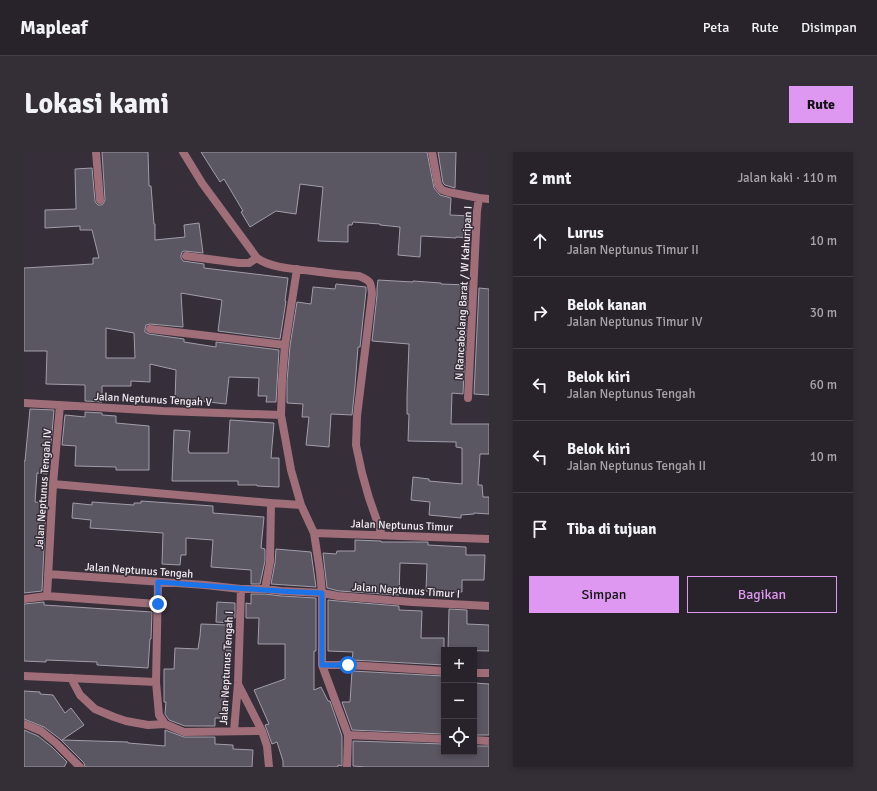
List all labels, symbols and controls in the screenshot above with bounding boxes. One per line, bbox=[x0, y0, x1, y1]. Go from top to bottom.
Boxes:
text: Mapleaf bbox=[20, 16, 88, 40]
text: Peta bbox=[703, 19, 729, 36]
text: Rute bbox=[751, 19, 779, 36]
text: Disimpan bbox=[801, 19, 857, 36]
button: Rute bbox=[789, 86, 853, 123]
text: Lokasi kami bbox=[24, 87, 169, 121]
text: 2 mnt bbox=[529, 168, 571, 189]
text: Jalan kaki · 110 m bbox=[738, 170, 837, 186]
street label: N Rancabolang Barat / W Kahuripan I bbox=[452, 206, 475, 381]
text: Lurus bbox=[567, 224, 604, 242]
icon: ahead bbox=[529, 230, 551, 252]
text: 10 m bbox=[810, 233, 837, 249]
text: Jalan Neptunus Timur II bbox=[567, 242, 699, 258]
text: Belok kanan bbox=[567, 296, 647, 314]
icon: right bbox=[529, 302, 551, 324]
text: 30 m bbox=[810, 305, 837, 321]
text: Jalan Neptunus Timur IV bbox=[567, 314, 702, 330]
text: Belok kiri bbox=[567, 368, 630, 386]
icon: left bbox=[529, 374, 551, 396]
text: 60 m bbox=[810, 377, 837, 393]
text: Jalan Neptunus Tengah bbox=[567, 386, 696, 402]
street label: Jalan Neptunus Tengah V bbox=[94, 390, 213, 409]
street label: Jalan Neptunus Tengah IV bbox=[33, 428, 54, 550]
text: Belok kiri bbox=[567, 440, 630, 458]
icon: left bbox=[529, 446, 551, 468]
text: 10 m bbox=[810, 449, 837, 465]
text: Jalan Neptunus Tengah II bbox=[567, 458, 706, 474]
street label: Jalan Neptunus Timur bbox=[350, 517, 453, 534]
icon: arrive bbox=[529, 518, 551, 540]
text: Tiba di tujuan bbox=[567, 520, 657, 538]
street label: Jalan Neptunus Tengah bbox=[84, 560, 194, 581]
button: Simpan bbox=[529, 576, 679, 613]
button: Bagikan bbox=[687, 576, 837, 613]
street label: Jalan Neptunus Timur I bbox=[352, 580, 460, 601]
route end bbox=[149, 595, 167, 613]
street label: Jalan Neptunus Tengah I bbox=[217, 611, 236, 725]
map controls bbox=[441, 647, 477, 755]
button: + bbox=[441, 647, 477, 683]
route start bbox=[339, 656, 357, 674]
button: − bbox=[441, 683, 477, 719]
button: locate bbox=[441, 719, 477, 755]

